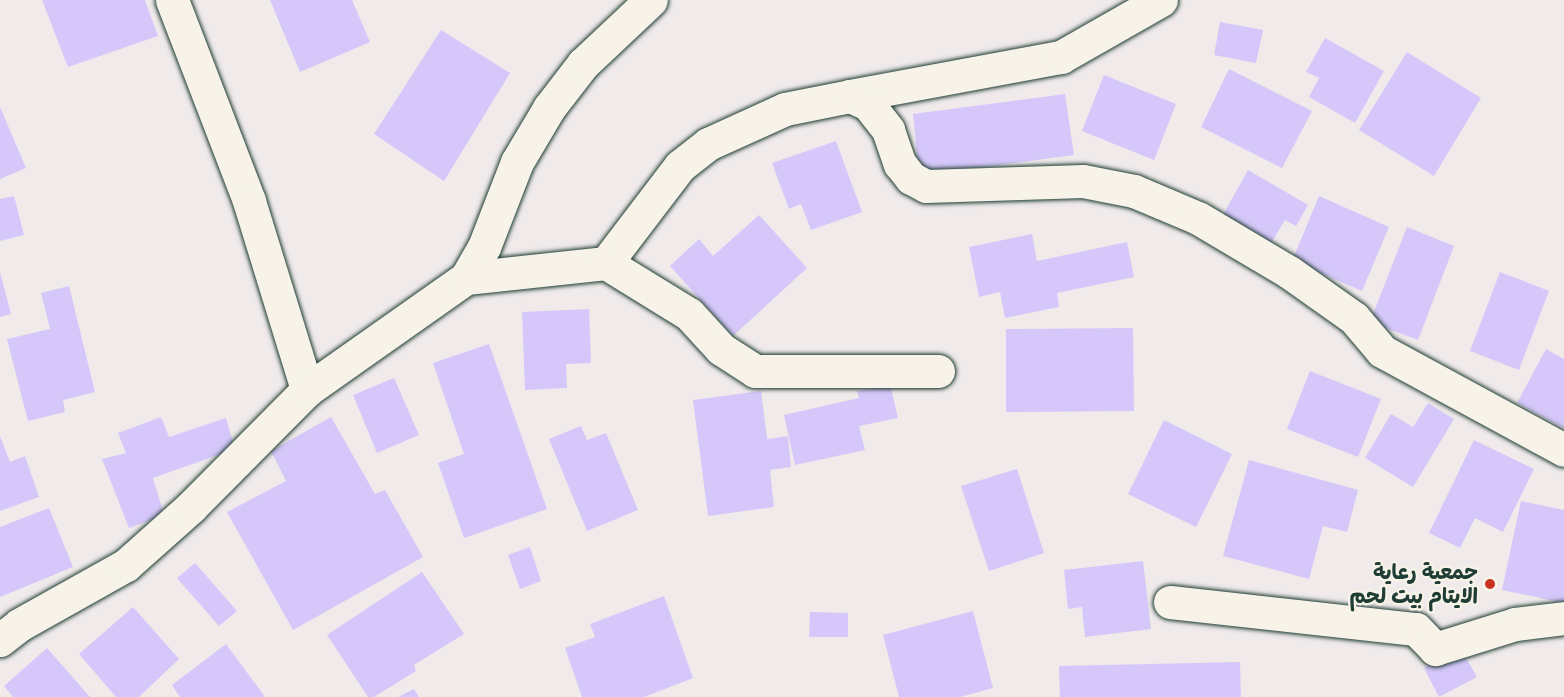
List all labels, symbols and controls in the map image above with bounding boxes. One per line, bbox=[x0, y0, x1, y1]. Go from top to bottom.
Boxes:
place label: جمعية رعاية الايتام بيت لحم bbox=[1350, 559, 1478, 609]
marker: جمعية رعاية الايتام بيت لحم bbox=[1483, 577, 1497, 591]

